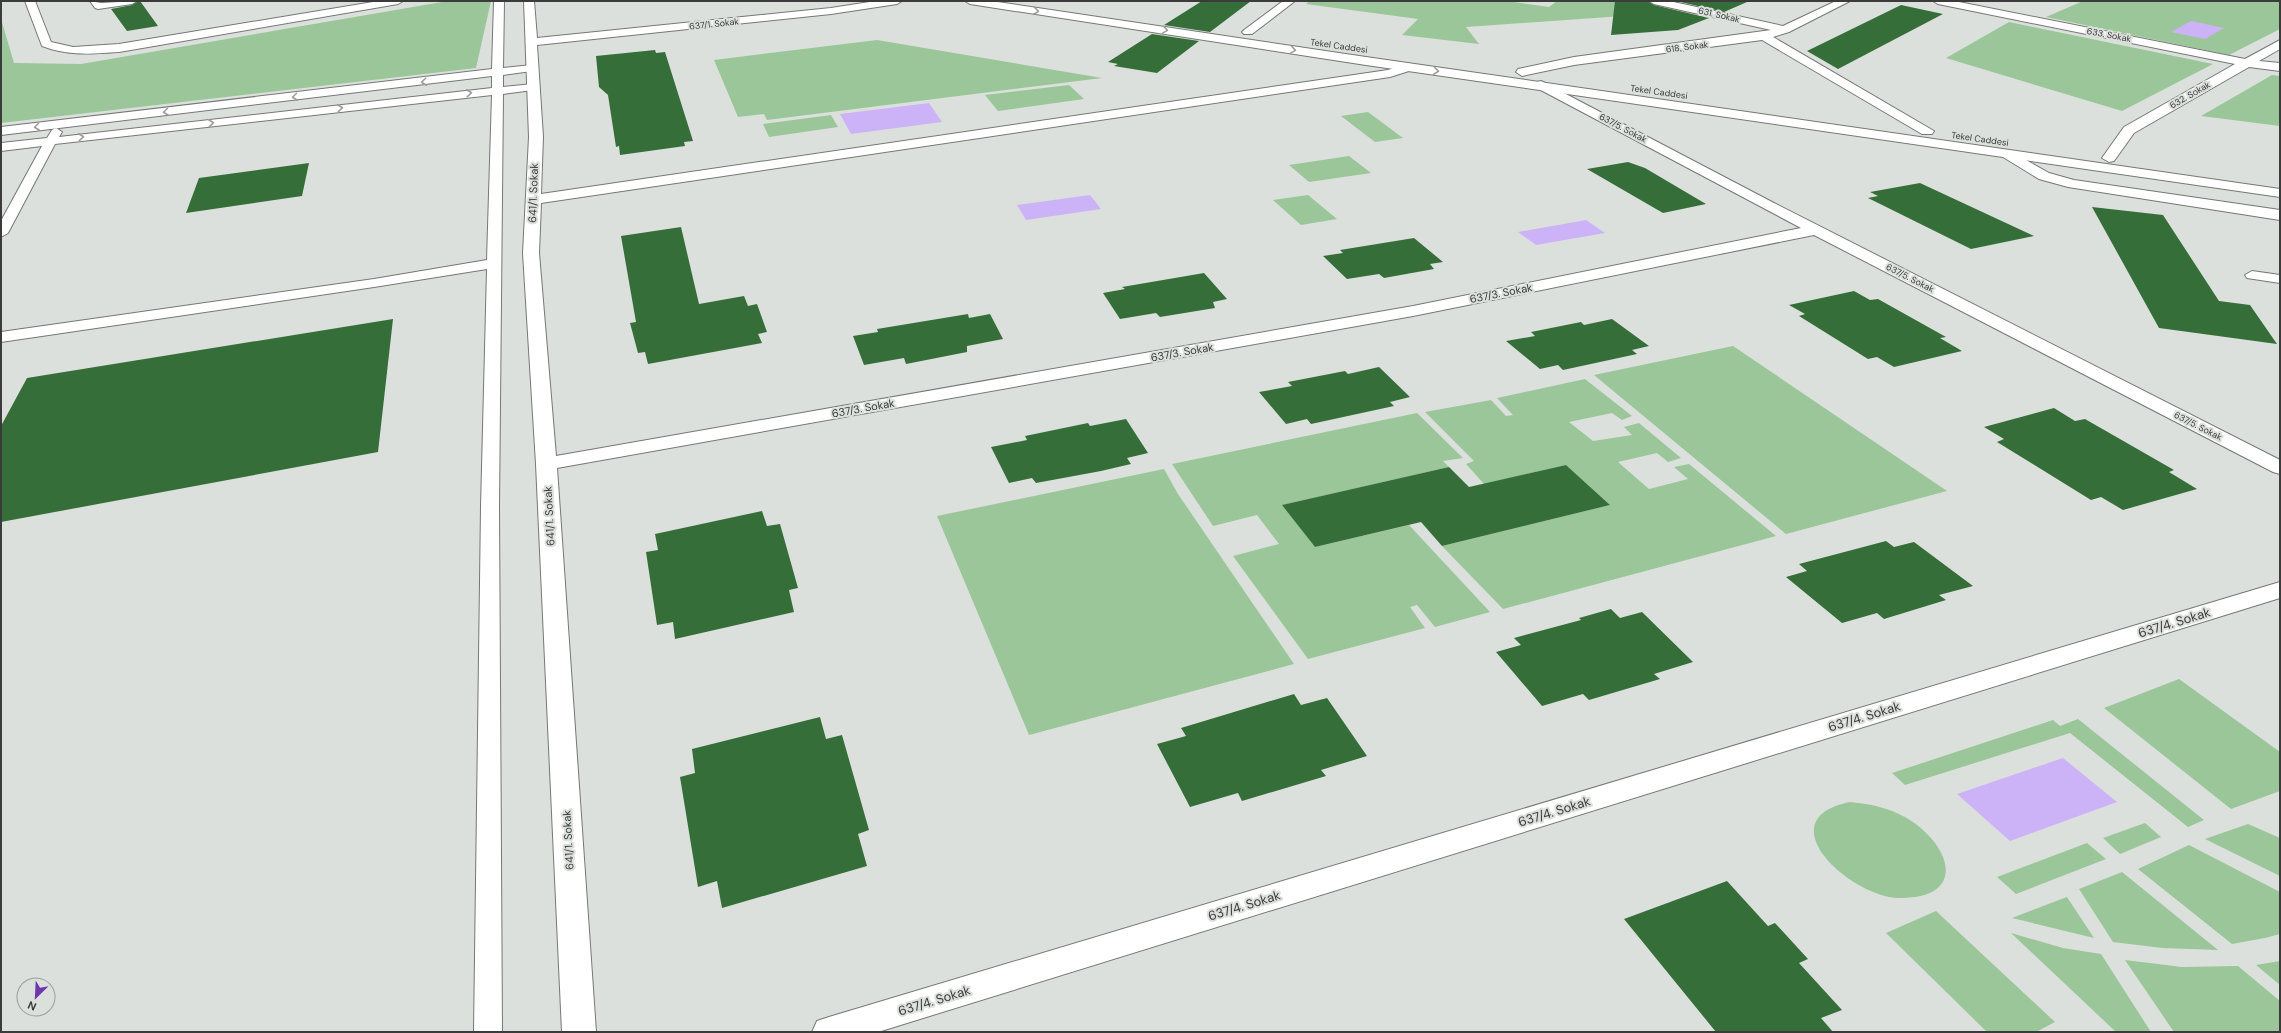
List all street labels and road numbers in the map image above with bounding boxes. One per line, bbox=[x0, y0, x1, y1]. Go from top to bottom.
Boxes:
street label: 631. Sokak bbox=[1697, 4, 1741, 26]
street label: 637/1. Sokak bbox=[689, 15, 740, 33]
street label: 633. Sokak bbox=[2086, 25, 2133, 45]
street label: Tekel Caddesi bbox=[1310, 36, 1368, 56]
street label: 618. Sokak bbox=[1665, 38, 1709, 56]
street label: 632. Sokak bbox=[2168, 78, 2213, 111]
street label: Tekel Caddesi bbox=[1630, 82, 1688, 102]
street label: 637/5. Sokak bbox=[1597, 110, 1649, 146]
street label: Tekel Caddesi bbox=[1951, 129, 2009, 149]
street label: 641/1. Sokak bbox=[525, 162, 541, 223]
street label: 637/5. Sokak bbox=[1884, 261, 1936, 295]
street label: 637/3. Sokak bbox=[1468, 280, 1534, 306]
street label: 637/3. Sokak bbox=[1149, 340, 1215, 364]
street label: 637/3. Sokak bbox=[830, 396, 896, 420]
street label: 637/5. Sokak bbox=[2172, 409, 2224, 443]
street label: 641/1. Sokak bbox=[540, 485, 558, 546]
street label: 637/4. Sokak bbox=[2136, 603, 2213, 642]
street label: 637/4. Sokak bbox=[1826, 697, 1903, 736]
street label: 637/4. Sokak bbox=[1516, 792, 1593, 831]
street label: 641/1. Sokak bbox=[559, 809, 577, 870]
street label: 637/4. Sokak bbox=[1206, 886, 1283, 925]
street label: 637/4. Sokak bbox=[896, 981, 973, 1020]

